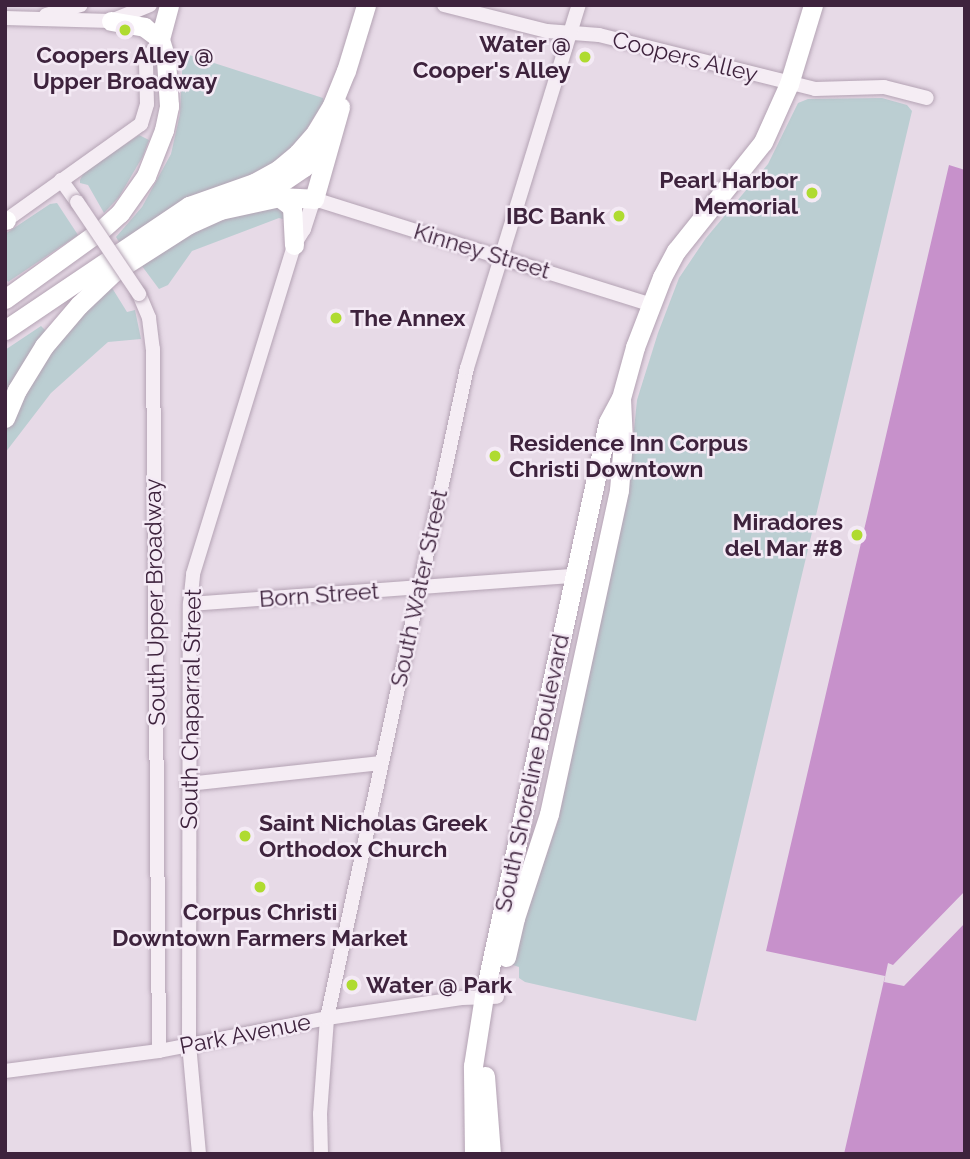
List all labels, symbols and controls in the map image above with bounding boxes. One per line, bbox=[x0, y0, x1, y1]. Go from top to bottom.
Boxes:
marker: Coopers Alley @ Upper Broadway bbox=[117, 22, 133, 38]
street label: Coopers Alley bbox=[609, 26, 761, 88]
place label: Water @ Cooper's Alley bbox=[412, 30, 571, 84]
place label: Coopers Alley @ Upper Broadway bbox=[32, 41, 218, 95]
marker: Water @ Cooper's Alley bbox=[577, 49, 593, 65]
place label: Pearl Harbor Memorial bbox=[659, 166, 798, 220]
marker: Pearl Harbor Memorial bbox=[804, 185, 820, 201]
place label: IBC Bank bbox=[506, 202, 605, 230]
marker: IBC Bank bbox=[611, 208, 627, 224]
street label: Kinney Street bbox=[410, 217, 554, 285]
place label: The Annex bbox=[350, 304, 466, 332]
marker: The Annex bbox=[328, 310, 344, 326]
place label: Residence Inn Corpus Christi Downtown bbox=[509, 429, 748, 483]
marker: Residence Inn Corpus Christi Downtown bbox=[487, 448, 503, 464]
street label: South Upper Broadway bbox=[139, 478, 171, 726]
street label: South Water Street bbox=[384, 486, 454, 690]
place label: Miradores del Mar #8 bbox=[724, 508, 843, 562]
marker: Miradores del Mar #8 bbox=[849, 527, 865, 543]
street label: Born Street bbox=[258, 577, 380, 613]
street label: South Chaparral Street bbox=[175, 588, 207, 830]
street label: South Shoreline Boulevard bbox=[489, 632, 575, 914]
place label: Saint Nicholas Greek Orthodox Church bbox=[259, 809, 488, 863]
marker: Saint Nicholas Greek Orthodox Church bbox=[237, 828, 253, 844]
marker: Corpus Christi Downtown Farmers Market bbox=[252, 879, 268, 895]
place label: Corpus Christi Downtown Farmers Market bbox=[112, 898, 408, 952]
place label: Water @ Park bbox=[366, 971, 513, 999]
marker: Water @ Park bbox=[344, 977, 360, 993]
street label: Park Avenue bbox=[177, 1008, 313, 1060]

